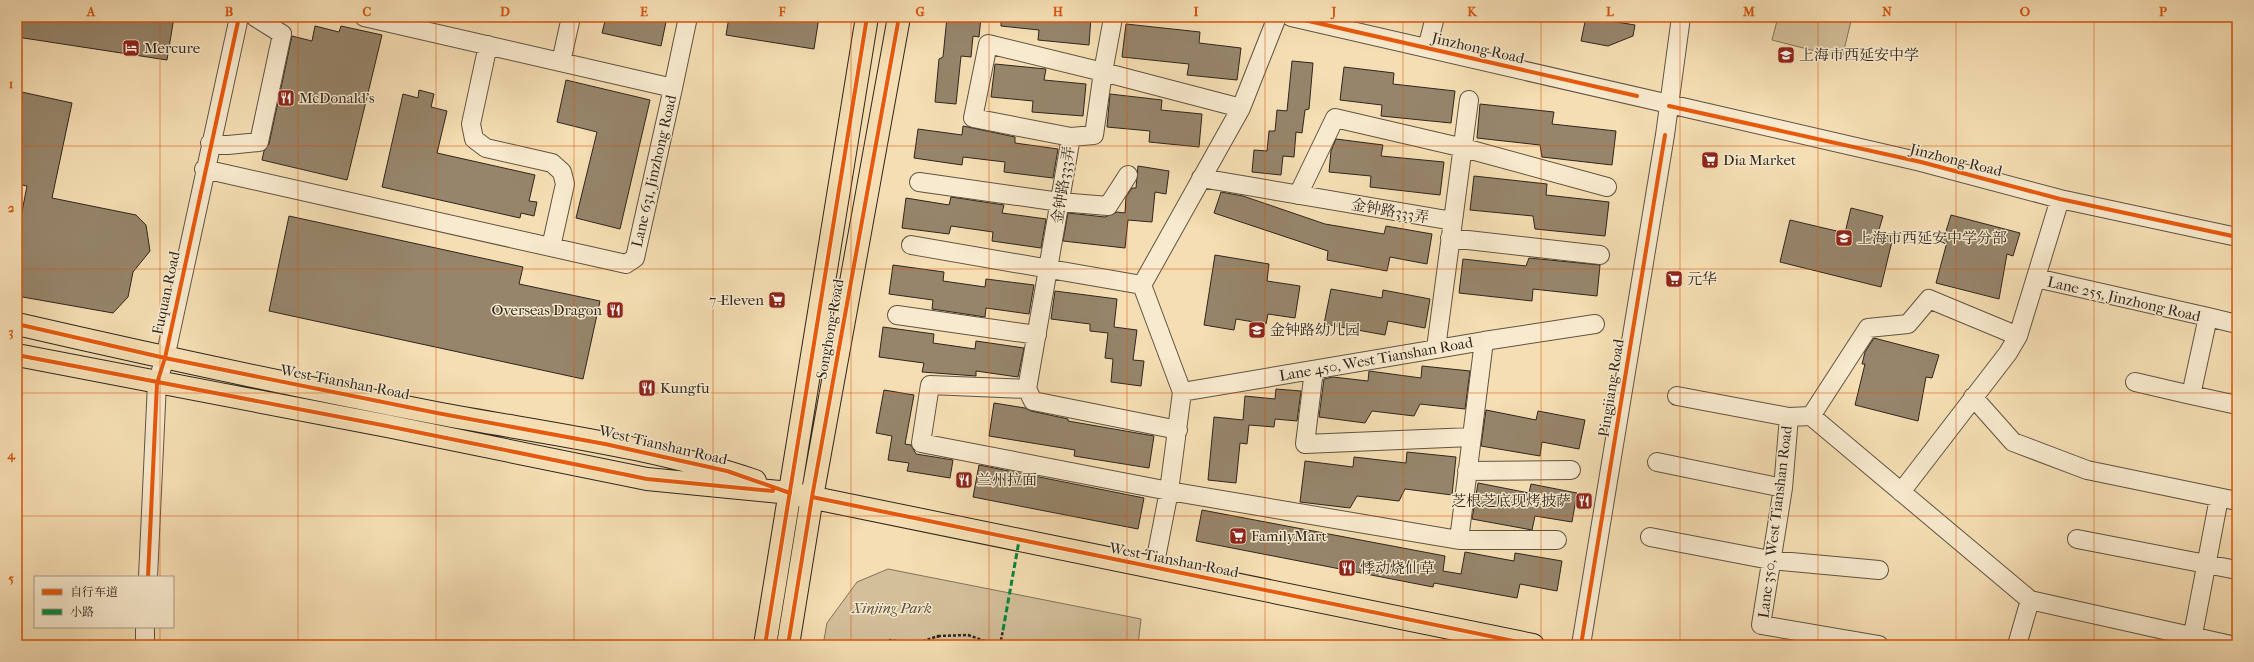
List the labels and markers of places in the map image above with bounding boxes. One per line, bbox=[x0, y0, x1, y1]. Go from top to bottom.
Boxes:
hotel icon: Mercure bbox=[121, 38, 141, 58]
place label: Mercure bbox=[144, 39, 201, 57]
school or university icon: 上海市西延安中学 bbox=[1776, 45, 1796, 65]
place label: 上海市西延安中学 bbox=[1799, 46, 1919, 64]
restaurant icon: McDonald's bbox=[276, 88, 296, 108]
place label: McDonald's bbox=[299, 89, 375, 107]
supermarket icon: Dia Market bbox=[1700, 150, 1720, 170]
place label: Dia Market bbox=[1723, 151, 1797, 169]
school or university icon: 上海市西延安中学分部 bbox=[1834, 228, 1854, 248]
place label: 上海市西延安中学分部 bbox=[1857, 229, 2007, 247]
supermarket icon: 元华 bbox=[1664, 269, 1684, 289]
place label: 元华 bbox=[1687, 270, 1717, 288]
supermarket icon: 7-Eleven bbox=[767, 290, 787, 310]
place label: 7-Eleven bbox=[709, 291, 764, 309]
restaurant icon: Overseas Dragon bbox=[605, 300, 625, 320]
place label: Overseas Dragon bbox=[492, 301, 602, 319]
school or university icon: 金钟路幼儿园 bbox=[1247, 320, 1267, 340]
place label: 金钟路幼儿园 bbox=[1270, 321, 1360, 339]
restaurant icon: Kungfu bbox=[637, 378, 657, 398]
place label: Kungfu bbox=[660, 379, 710, 397]
restaurant icon: 兰州拉面 bbox=[954, 470, 974, 490]
place label: 兰州拉面 bbox=[977, 471, 1037, 489]
restaurant icon: 芝根芝底现烤披萨 bbox=[1574, 491, 1594, 511]
place label: 芝根芝底现烤披萨 bbox=[1451, 492, 1571, 510]
supermarket icon: FamilyMart bbox=[1228, 526, 1248, 546]
place label: FamilyMart bbox=[1251, 527, 1327, 545]
restaurant icon: 悸动烧仙草 bbox=[1337, 558, 1357, 578]
place label: 悸动烧仙草 bbox=[1360, 559, 1435, 577]

